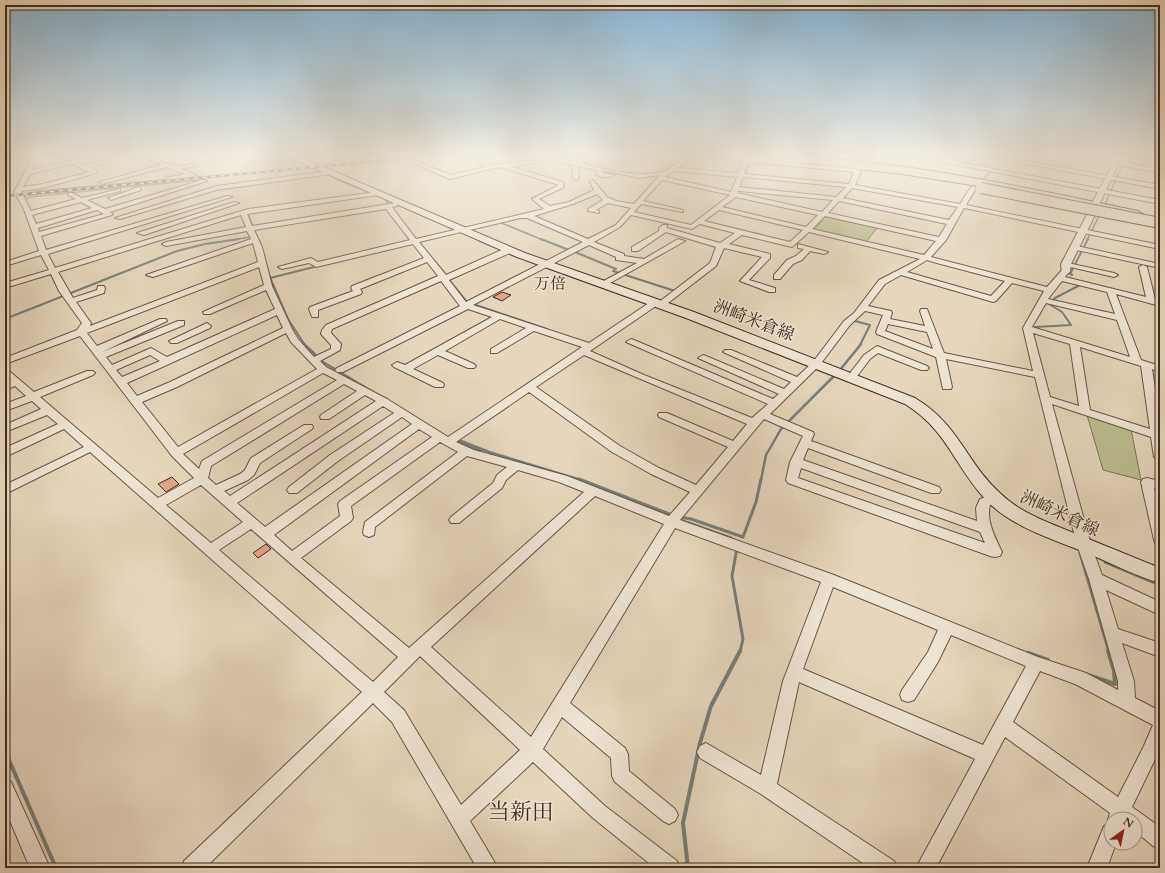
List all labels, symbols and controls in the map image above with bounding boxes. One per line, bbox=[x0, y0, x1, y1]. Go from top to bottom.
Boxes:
district label: 万倍 bbox=[534, 273, 566, 295]
street label: 洲崎米倉線 bbox=[710, 294, 798, 346]
street label: 洲崎米倉線 bbox=[1016, 485, 1103, 542]
district label: 当新田 bbox=[488, 797, 554, 827]
north arrow bbox=[1103, 811, 1143, 851]
text: N bbox=[1120, 814, 1137, 832]

